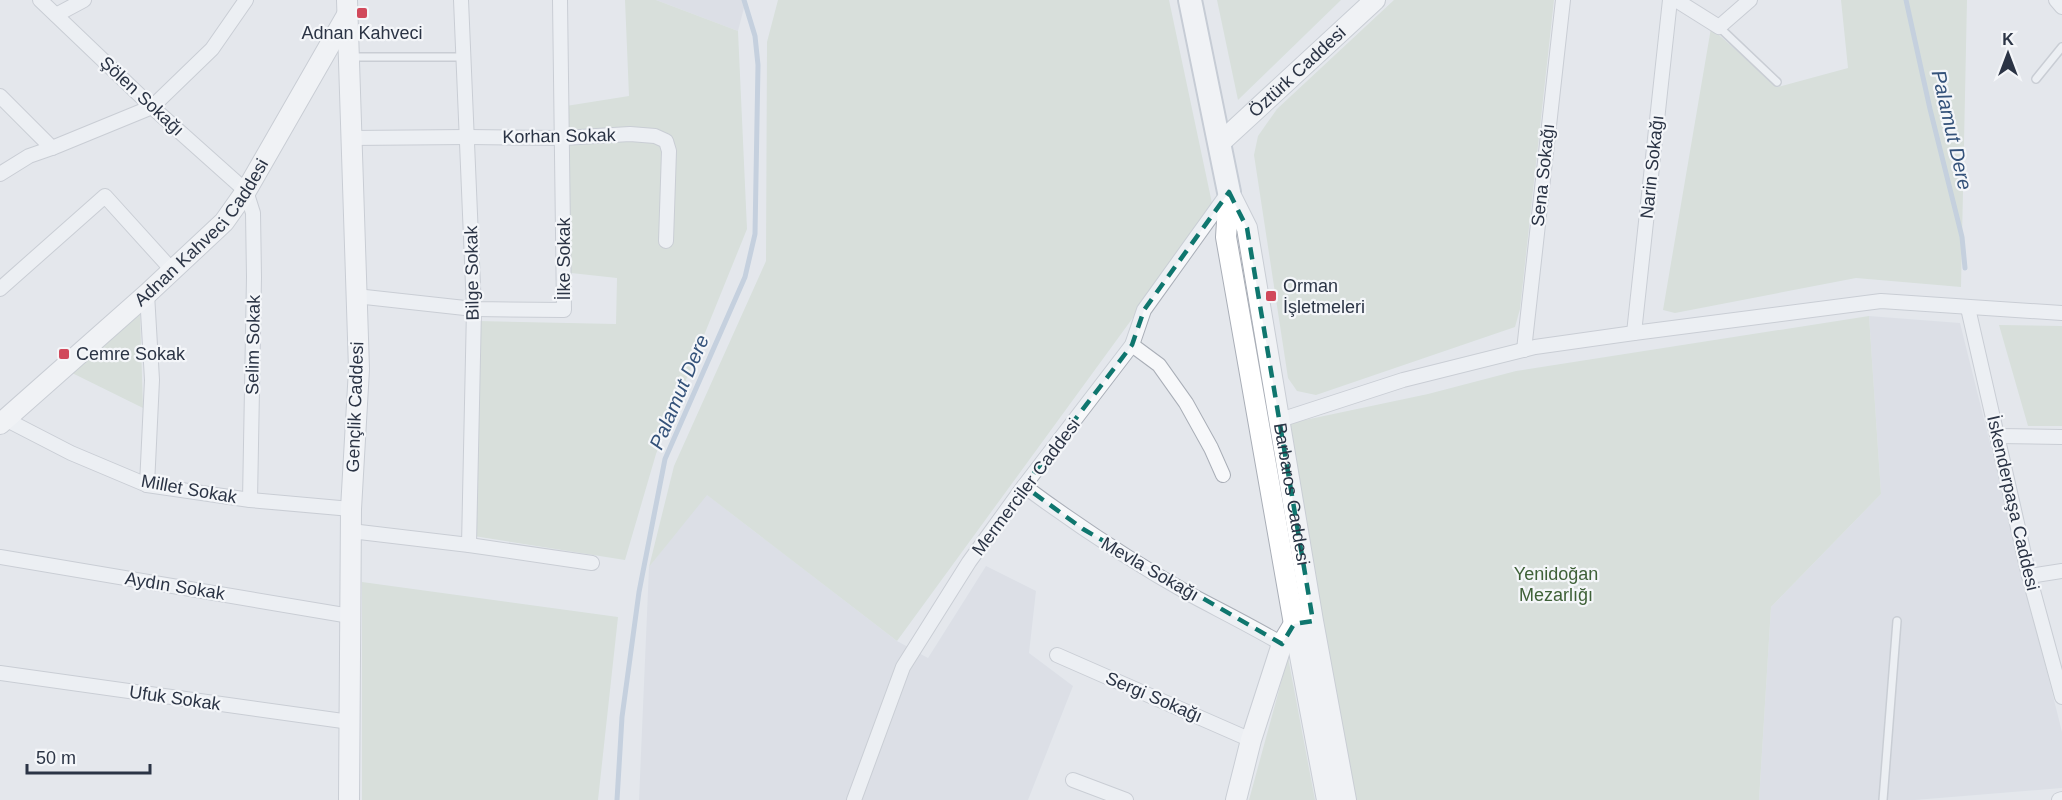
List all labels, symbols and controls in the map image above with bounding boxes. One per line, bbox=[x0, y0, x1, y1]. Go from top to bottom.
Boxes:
marker: Adnan Kahveci bbox=[355, 6, 369, 20]
street label: Öztürk Caddesi bbox=[1245, 22, 1350, 121]
place label: Adnan Kahveci bbox=[301, 23, 423, 43]
north arrow bbox=[1978, 24, 2038, 84]
text: K bbox=[2002, 31, 2014, 48]
street label: Şölen Sokağı bbox=[96, 52, 188, 140]
water label: Palamut Dere bbox=[1928, 68, 1976, 192]
street label: Narin Sokağı bbox=[1637, 114, 1667, 220]
street label: Sena Sokağı bbox=[1528, 123, 1558, 227]
street label: Korhan Sokak bbox=[502, 125, 617, 147]
street label: Adnan Kahveci Caddesi bbox=[130, 155, 272, 310]
street label: İlke Sokak bbox=[554, 216, 574, 301]
street label: Bilge Sokak bbox=[461, 224, 483, 321]
place label: Orman İşletmeleri bbox=[1283, 276, 1365, 317]
marker: Orman İşletmeleri bbox=[1264, 289, 1278, 303]
street label: Selim Sokak bbox=[242, 294, 264, 395]
water label: Palamut Dere bbox=[645, 331, 713, 453]
street label: Gençlik Caddesi bbox=[343, 341, 367, 473]
place label: Cemre Sokak bbox=[76, 344, 186, 364]
marker: Cemre Sokak bbox=[57, 347, 71, 361]
street label: İskenderpaşa Caddesi bbox=[1983, 413, 2043, 593]
street label: Mermerciler Caddesi bbox=[968, 415, 1084, 559]
street label: Barbaros Caddesi bbox=[1270, 421, 1313, 567]
street label: Millet Sokak bbox=[139, 471, 239, 507]
street label: Mevla Sokağı bbox=[1098, 533, 1202, 605]
park label: Yenidoğan Mezarlığı bbox=[1514, 564, 1598, 605]
street label: Aydın Sokak bbox=[124, 568, 227, 604]
street label: Sergi Sokağı bbox=[1103, 668, 1205, 726]
street label: Ufuk Sokak bbox=[128, 682, 223, 714]
scale bar bbox=[27, 737, 150, 775]
text: 50 m bbox=[36, 748, 76, 768]

